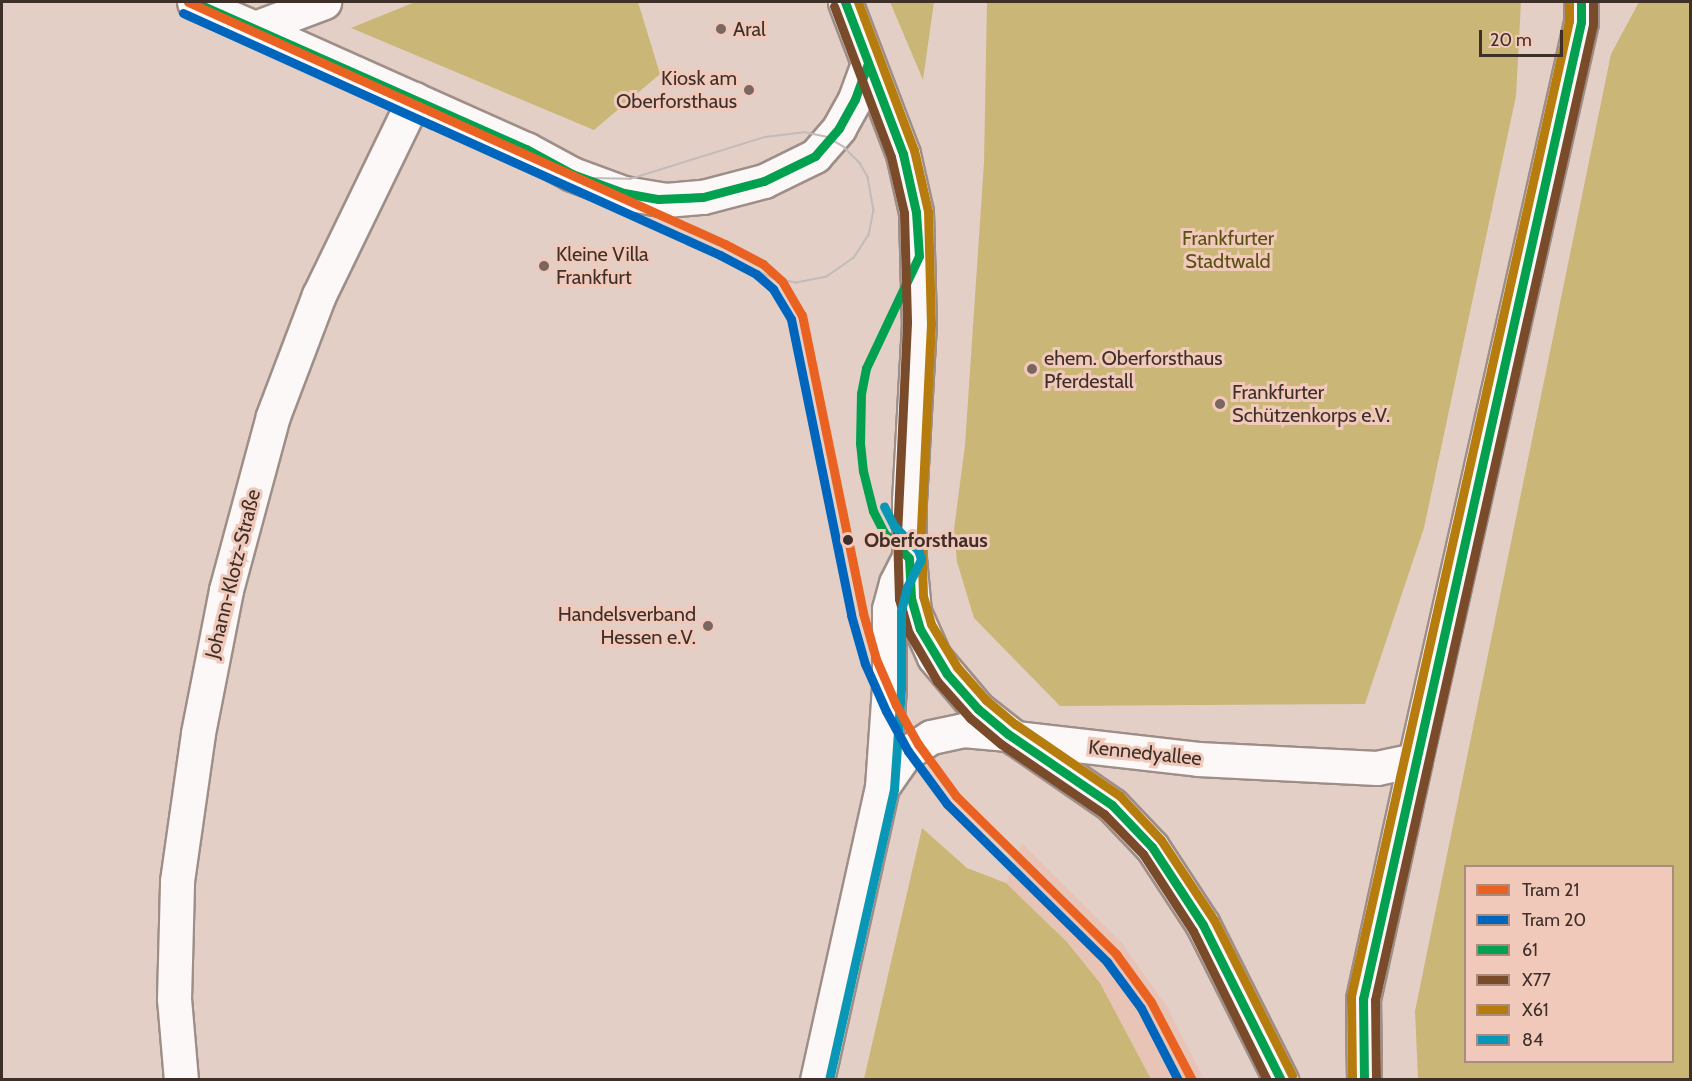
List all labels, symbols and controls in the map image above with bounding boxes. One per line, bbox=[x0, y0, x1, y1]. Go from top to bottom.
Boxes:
place label: Aral bbox=[733, 17, 766, 41]
scale bar bbox=[1482, 18, 1566, 56]
marker: Aral bbox=[714, 22, 728, 36]
text: 20 m bbox=[1490, 29, 1532, 51]
place label: Kiosk am Oberforsthaus bbox=[616, 66, 737, 113]
marker: Kiosk am Oberforsthaus bbox=[742, 83, 756, 97]
park label: Frankfurter Stadtwald bbox=[1182, 227, 1274, 274]
place label: Kleine Villa Frankfurt bbox=[556, 243, 649, 290]
marker: Kleine Villa Frankfurt bbox=[537, 259, 551, 273]
place label: ehem. Oberforsthaus Pferdestall bbox=[1044, 346, 1222, 393]
marker: ehem. Oberforsthaus Pferdestall bbox=[1025, 362, 1039, 376]
place label: Frankfurter Schützenkorps e.V. bbox=[1232, 380, 1390, 427]
marker: Frankfurter Schützenkorps e.V. bbox=[1213, 397, 1227, 411]
street label: Johann-Klotz-Straße bbox=[200, 487, 266, 661]
place label: Oberforsthaus bbox=[864, 528, 988, 552]
marker: Oberforsthaus bbox=[837, 529, 859, 551]
place label: Handelsverband Hessen e.V. bbox=[558, 602, 696, 649]
marker: Handelsverband Hessen e.V. bbox=[701, 619, 715, 633]
street label: Kennedyallee bbox=[1087, 735, 1203, 771]
legend bbox=[1464, 865, 1674, 1063]
text: Tram 21 bbox=[1522, 879, 1579, 901]
text: Tram 20 bbox=[1522, 909, 1586, 931]
text: 61 bbox=[1522, 939, 1538, 961]
text: X77 bbox=[1522, 969, 1551, 991]
text: X61 bbox=[1522, 999, 1549, 1021]
text: 84 bbox=[1522, 1029, 1543, 1051]

